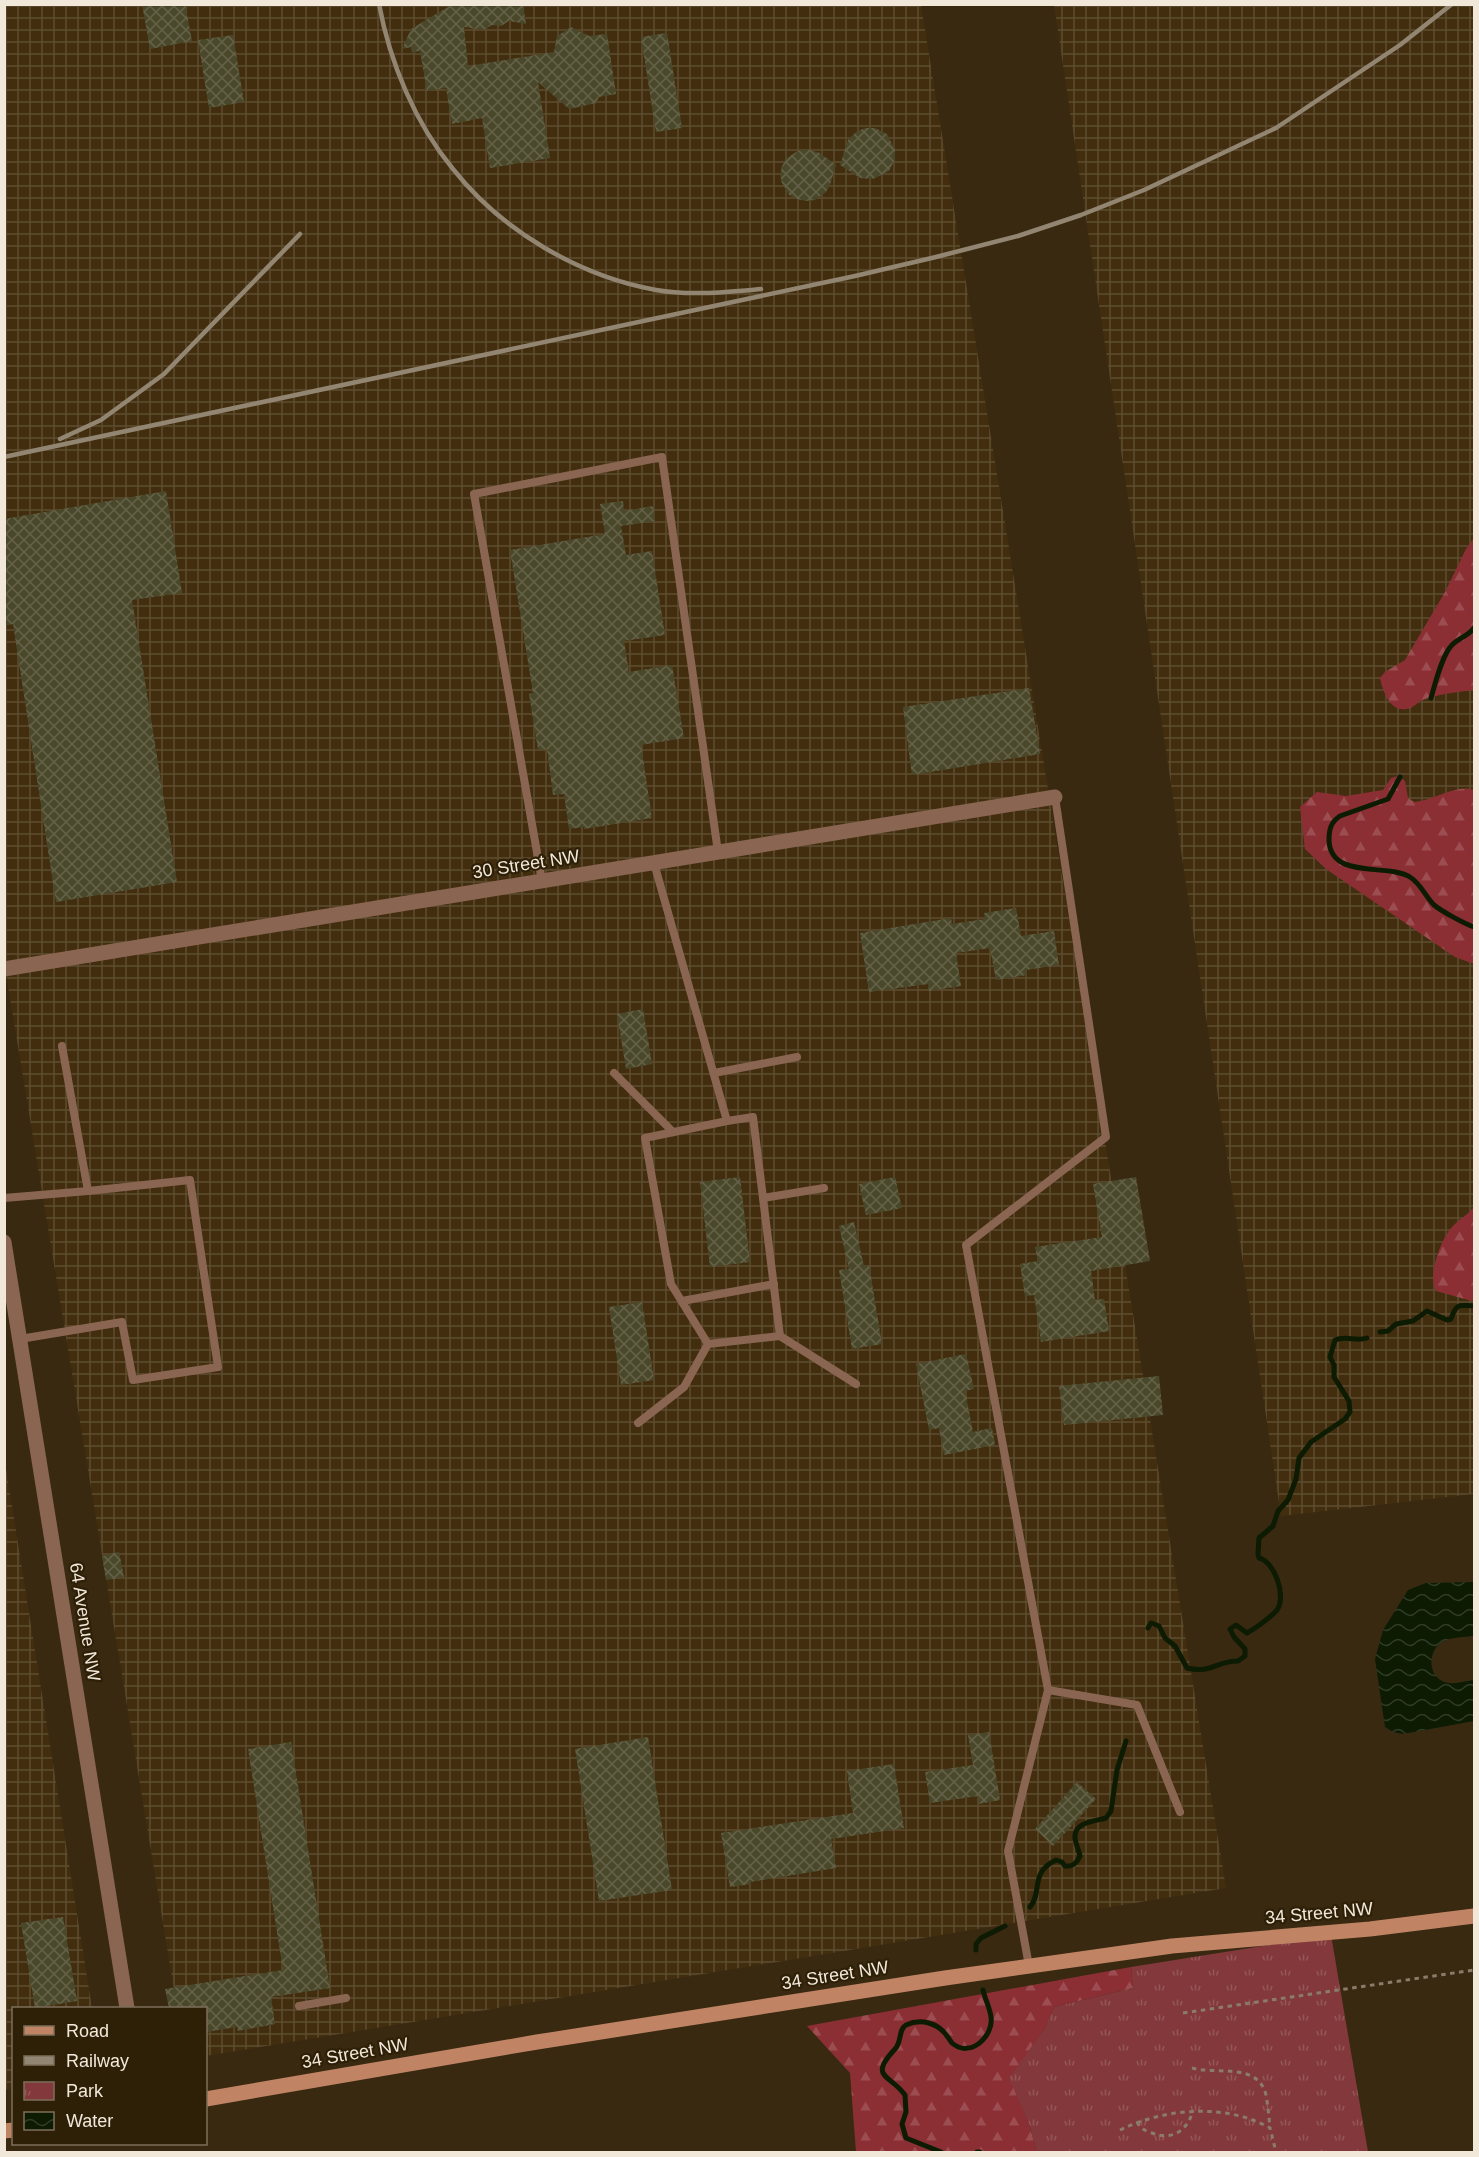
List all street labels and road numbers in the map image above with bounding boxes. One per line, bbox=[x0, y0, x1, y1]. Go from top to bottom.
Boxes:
street label: 30 Street NW bbox=[471, 846, 581, 882]
street label: 64 Avenue NW bbox=[66, 1561, 104, 1683]
street label: 34 Street NW bbox=[1264, 1898, 1374, 1928]
street label: 34 Street NW bbox=[780, 1957, 890, 1993]
street label: 34 Street NW bbox=[300, 2034, 410, 2072]

